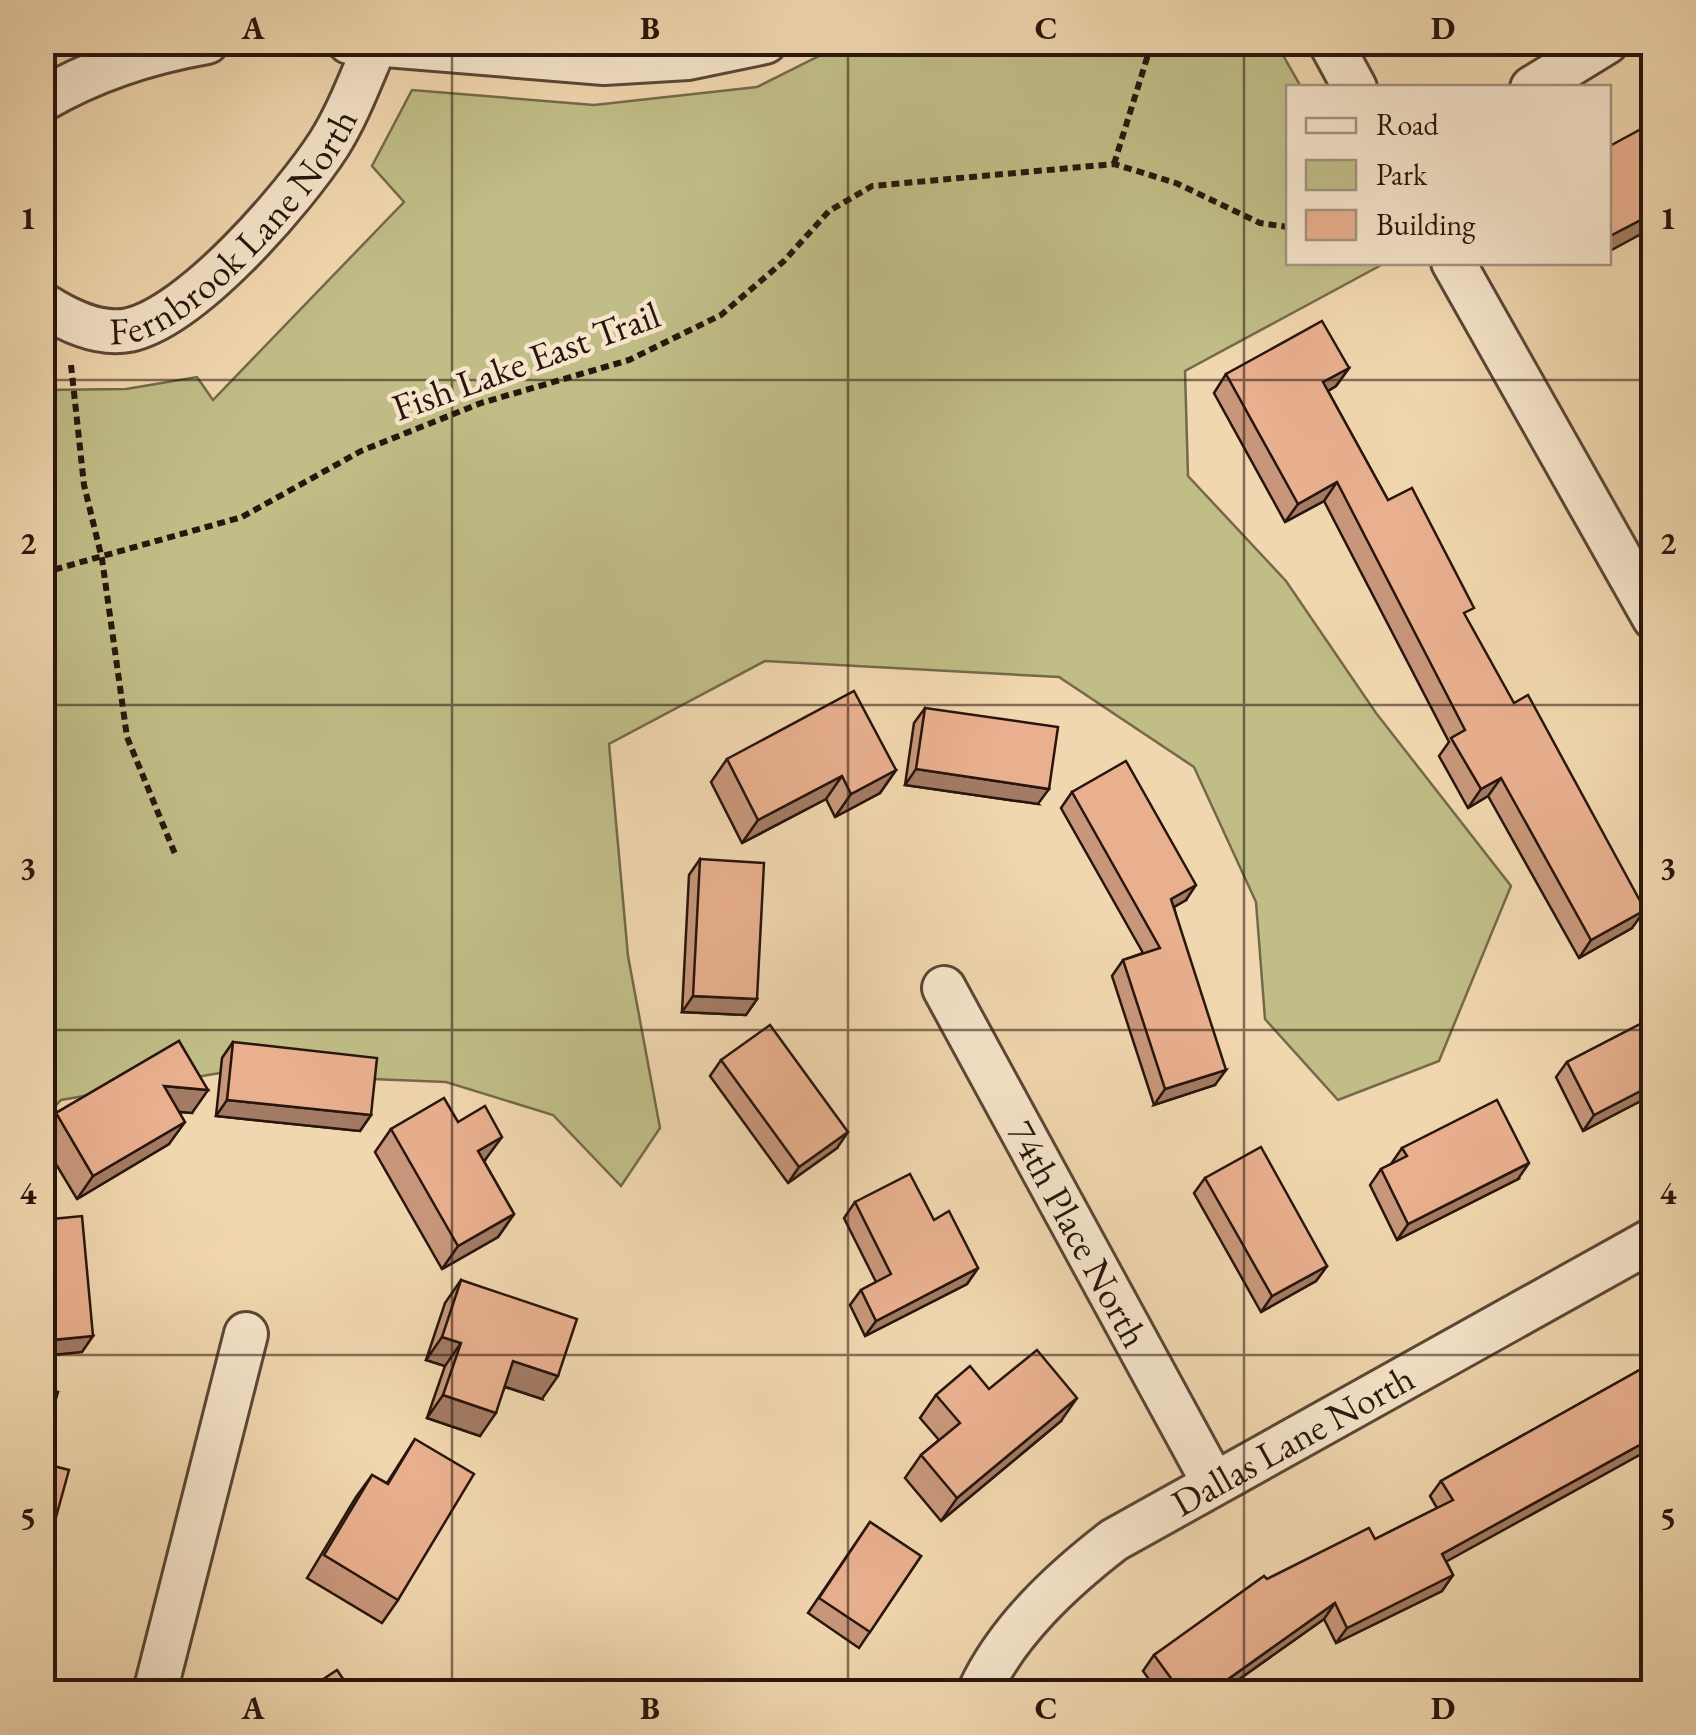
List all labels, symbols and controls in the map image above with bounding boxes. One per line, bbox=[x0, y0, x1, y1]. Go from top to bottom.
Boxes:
text: A bbox=[240, 7, 265, 49]
text: B bbox=[640, 7, 660, 49]
text: C bbox=[1035, 7, 1057, 49]
text: D bbox=[1431, 7, 1455, 49]
legend bbox=[1286, 85, 1611, 265]
street label: Fernbrook Lane North bbox=[108, 101, 368, 356]
text: Road bbox=[1376, 105, 1440, 144]
text: Park bbox=[1376, 155, 1428, 194]
text: 1 bbox=[20, 197, 36, 239]
text: 1 bbox=[1660, 197, 1676, 239]
text: Building bbox=[1376, 205, 1476, 244]
street label: Fish Lake East Trail bbox=[385, 289, 666, 432]
text: 2 bbox=[20, 522, 37, 564]
text: 2 bbox=[1660, 522, 1677, 564]
text: 3 bbox=[20, 847, 36, 889]
text: 3 bbox=[1660, 847, 1676, 889]
street label: 74th Place North bbox=[997, 1112, 1160, 1356]
text: 4 bbox=[20, 1172, 38, 1214]
text: 4 bbox=[1660, 1172, 1678, 1214]
street label: Dallas Lane North bbox=[1163, 1353, 1423, 1527]
text: 5 bbox=[20, 1497, 36, 1539]
text: 5 bbox=[1660, 1497, 1676, 1539]
text: A bbox=[240, 1687, 265, 1729]
text: B bbox=[640, 1687, 660, 1729]
text: C bbox=[1035, 1687, 1057, 1729]
text: D bbox=[1431, 1687, 1455, 1729]

